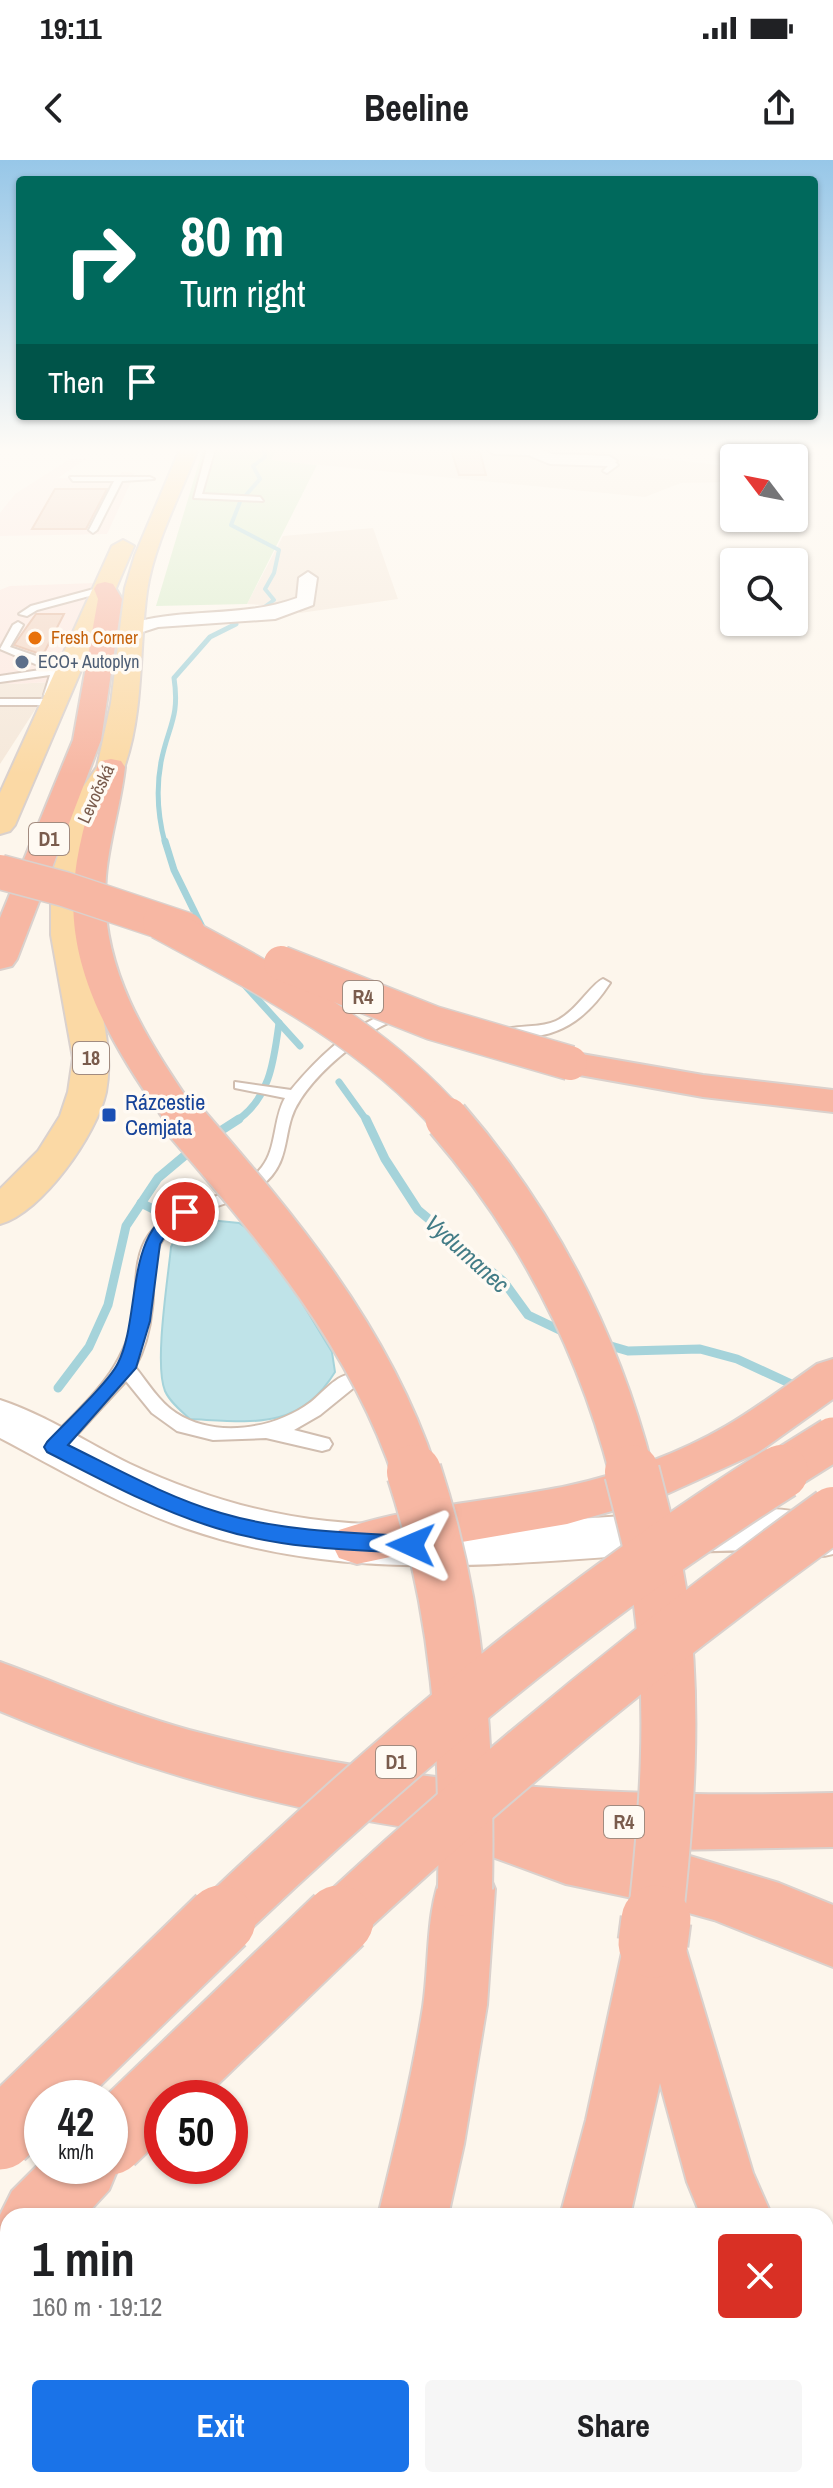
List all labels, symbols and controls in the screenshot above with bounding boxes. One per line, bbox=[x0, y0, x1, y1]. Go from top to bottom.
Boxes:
text: 19:11 bbox=[40, 8, 102, 48]
text: Beeline bbox=[364, 84, 469, 132]
icon: back bbox=[32, 86, 76, 130]
icon: share bbox=[757, 86, 801, 130]
text: 80 m bbox=[180, 198, 285, 273]
icon: right bbox=[48, 208, 152, 312]
text: Turn right bbox=[180, 270, 305, 318]
icon: arrive bbox=[120, 360, 164, 404]
text: Then bbox=[48, 362, 104, 402]
north arrow bbox=[720, 444, 808, 532]
map controls bbox=[720, 444, 808, 636]
button: search bbox=[720, 548, 808, 636]
place label: Fresh Corner bbox=[51, 625, 138, 650]
marker: Fresh Corner bbox=[26, 629, 44, 647]
place label: ECO+ Autoplyn bbox=[38, 649, 139, 674]
marker: ECO+ Autoplyn bbox=[13, 653, 31, 671]
street label: Levočská bbox=[71, 760, 120, 827]
road number: D1 bbox=[29, 823, 69, 855]
road number: R4 bbox=[343, 981, 383, 1013]
road number: 18 bbox=[73, 1042, 109, 1074]
place label: Rázcestie Cemjata bbox=[125, 1087, 205, 1142]
marker: Rázcestie Cemjata bbox=[100, 1106, 118, 1124]
pin bbox=[151, 1178, 219, 1246]
icon: arrive bbox=[163, 1190, 207, 1234]
water label: Vydumanec bbox=[419, 1207, 517, 1300]
position arrow bbox=[369, 1503, 453, 1587]
road number: D1 bbox=[376, 1746, 416, 1778]
road number: R4 bbox=[604, 1806, 644, 1838]
speed limit sign: 50 bbox=[144, 2080, 248, 2184]
text: 42 bbox=[58, 2095, 94, 2148]
text: km/h bbox=[58, 2138, 94, 2165]
text: 1 min bbox=[32, 2226, 135, 2291]
button: close bbox=[718, 2234, 802, 2318]
text: 160 m · 19:12 bbox=[32, 2289, 162, 2324]
button: Exit bbox=[32, 2380, 409, 2472]
button: Share bbox=[425, 2380, 802, 2472]

